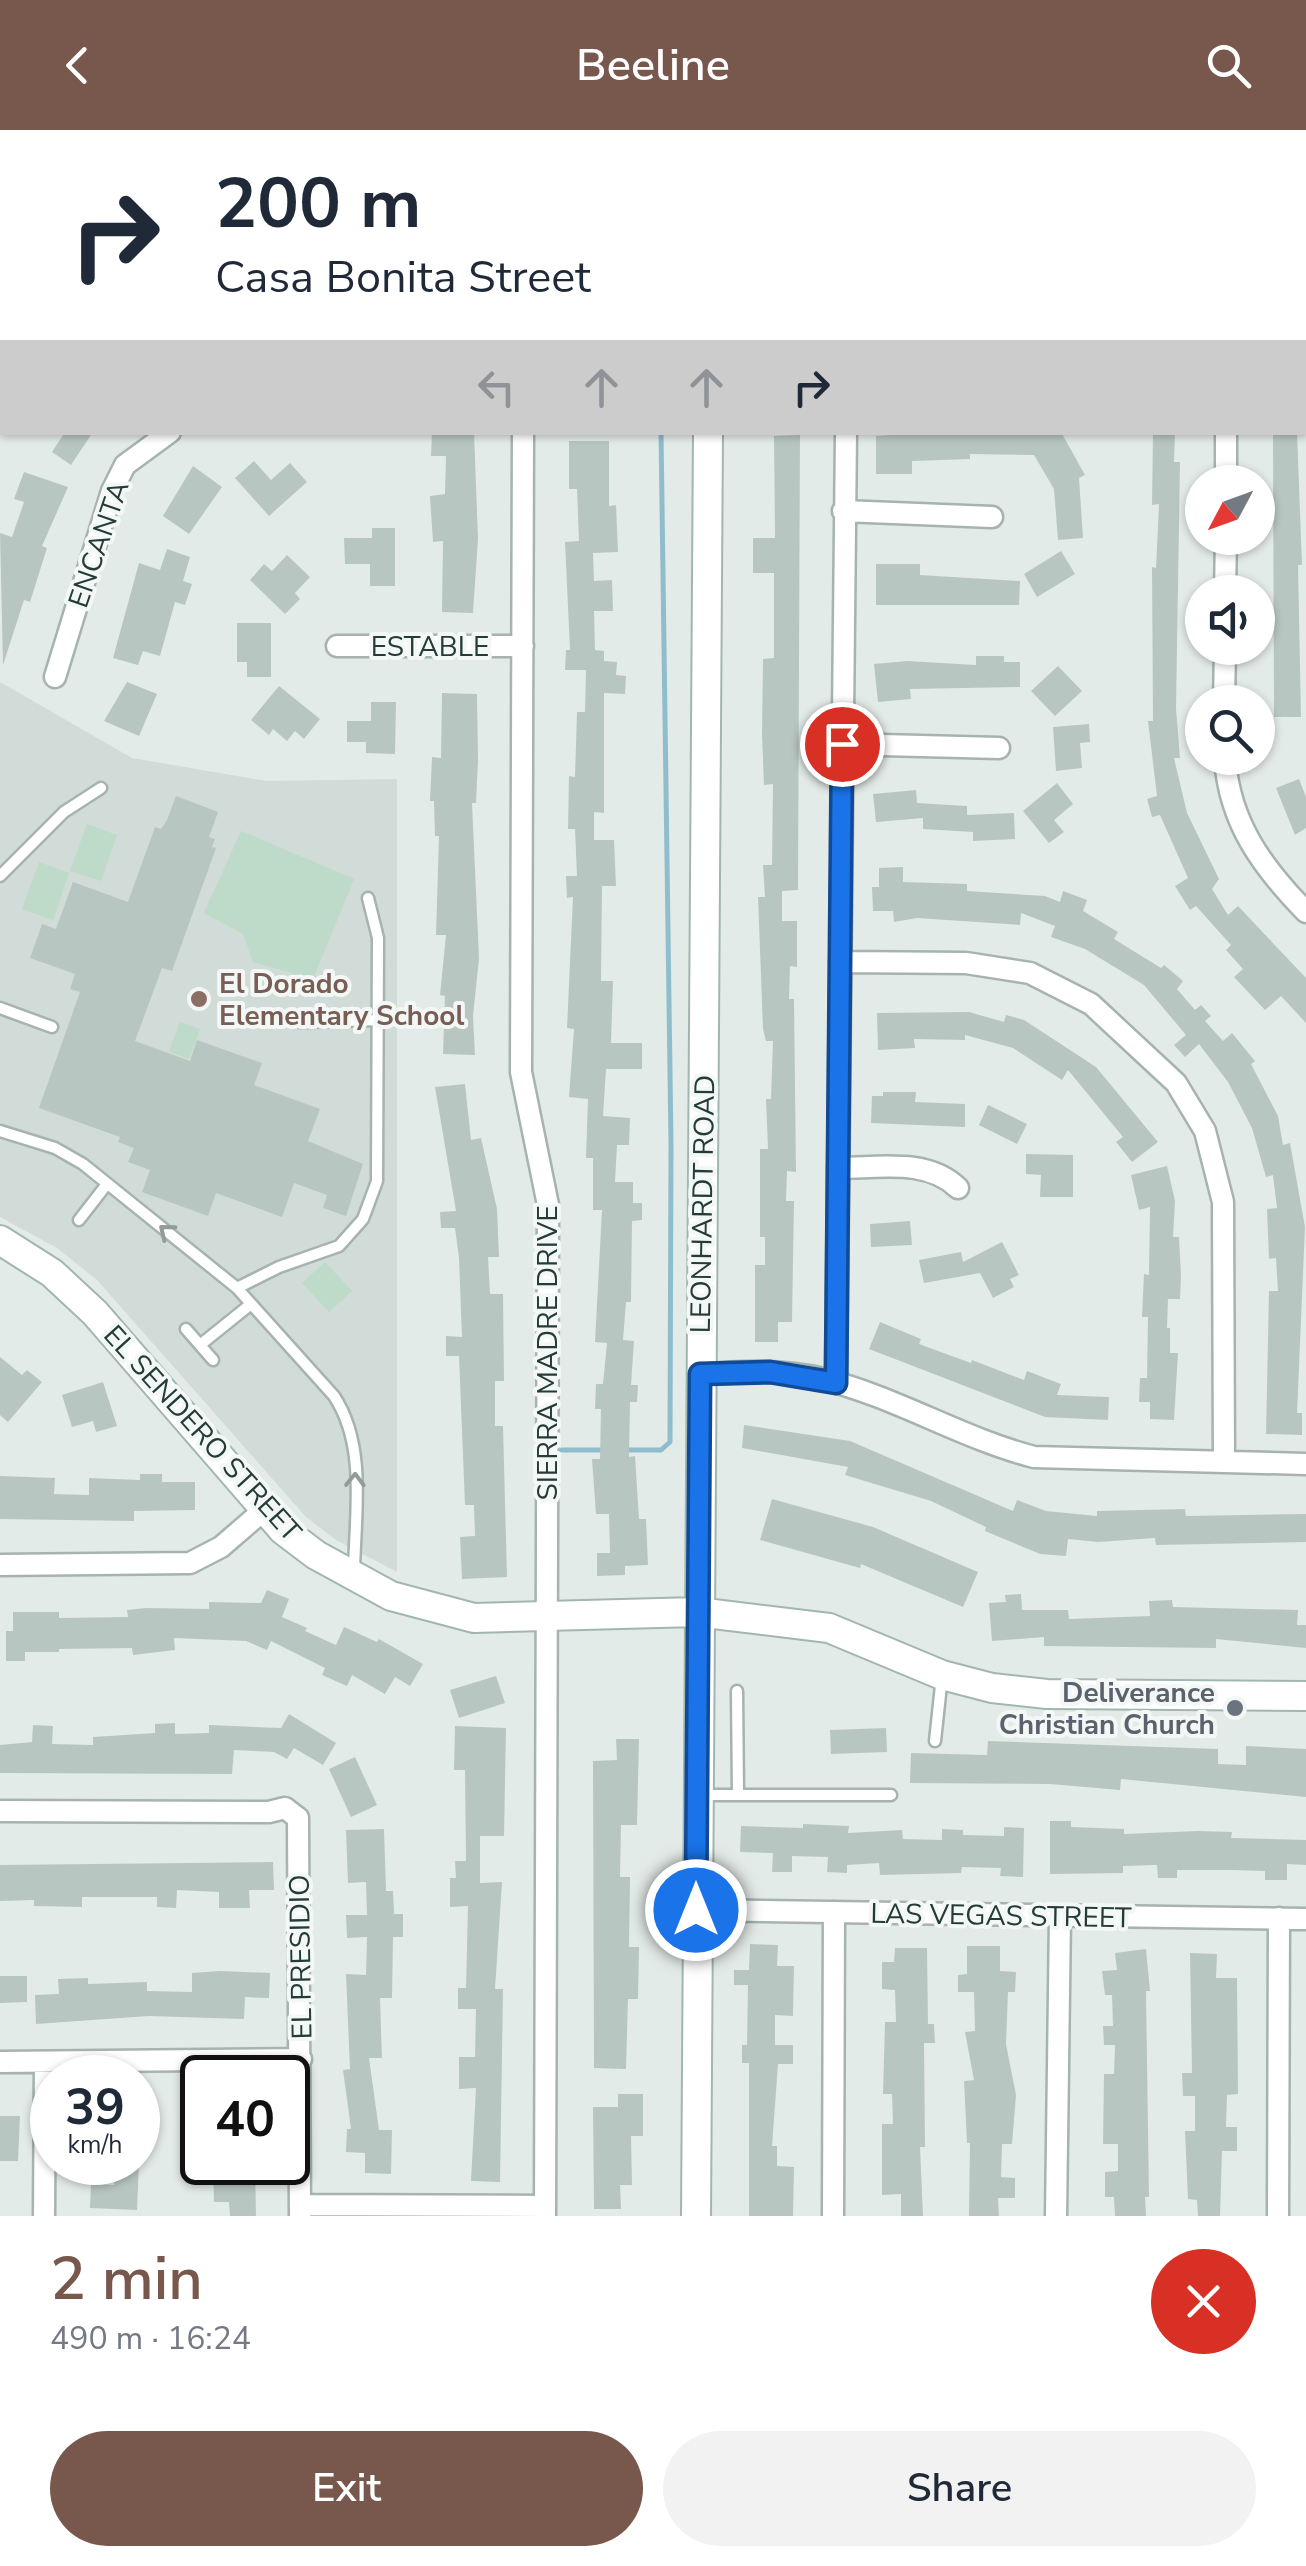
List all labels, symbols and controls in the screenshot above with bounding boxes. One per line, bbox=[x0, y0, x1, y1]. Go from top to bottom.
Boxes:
text: Beeline bbox=[576, 35, 730, 96]
icon: back bbox=[50, 38, 105, 93]
icon: search bbox=[1201, 38, 1256, 93]
text: 200 m bbox=[215, 156, 421, 252]
icon: right bbox=[50, 170, 180, 300]
text: Casa Bonita Street bbox=[215, 247, 591, 308]
icon: left bbox=[469, 360, 524, 415]
icon: ahead bbox=[574, 360, 629, 415]
icon: ahead bbox=[679, 360, 734, 415]
icon: right bbox=[784, 360, 839, 415]
north arrow bbox=[1185, 465, 1275, 555]
map controls bbox=[1185, 465, 1275, 775]
street label: ENCANTA bbox=[60, 476, 138, 613]
button: sound bbox=[1185, 575, 1275, 665]
street label: ESTABLE bbox=[371, 628, 489, 666]
button: search bbox=[1185, 685, 1275, 775]
pin bbox=[800, 702, 885, 787]
icon: arrive bbox=[815, 717, 870, 772]
place label: El Dorado Elementary School bbox=[219, 965, 464, 1035]
marker: El Dorado Elementary School bbox=[188, 988, 210, 1010]
street label: LEONHARDT ROAD bbox=[682, 1074, 724, 1334]
street label: SIERRA MADRE DRIVE bbox=[529, 1205, 567, 1501]
one-way arrow bbox=[160, 1226, 178, 1243]
street label: EL SENDERO STREET bbox=[95, 1317, 310, 1550]
one-way arrow bbox=[344, 1472, 366, 1488]
place label: Deliverance Christian Church bbox=[999, 1674, 1215, 1744]
marker: Deliverance Christian Church bbox=[1224, 1697, 1246, 1719]
position arrow bbox=[644, 1858, 748, 1962]
street label: EL PRESIDIO bbox=[281, 1874, 321, 2040]
street label: LAS VEGAS STREET bbox=[870, 1895, 1132, 1937]
speed limit sign: 40 bbox=[180, 2055, 310, 2185]
text: 39 bbox=[65, 2073, 125, 2142]
text: km/h bbox=[67, 2128, 123, 2162]
text: 2 min bbox=[50, 2238, 203, 2320]
button: close bbox=[1151, 2249, 1256, 2354]
text: 490 m · 16:24 bbox=[50, 2317, 251, 2360]
button: Exit bbox=[50, 2431, 643, 2546]
button: Share bbox=[663, 2431, 1256, 2546]

